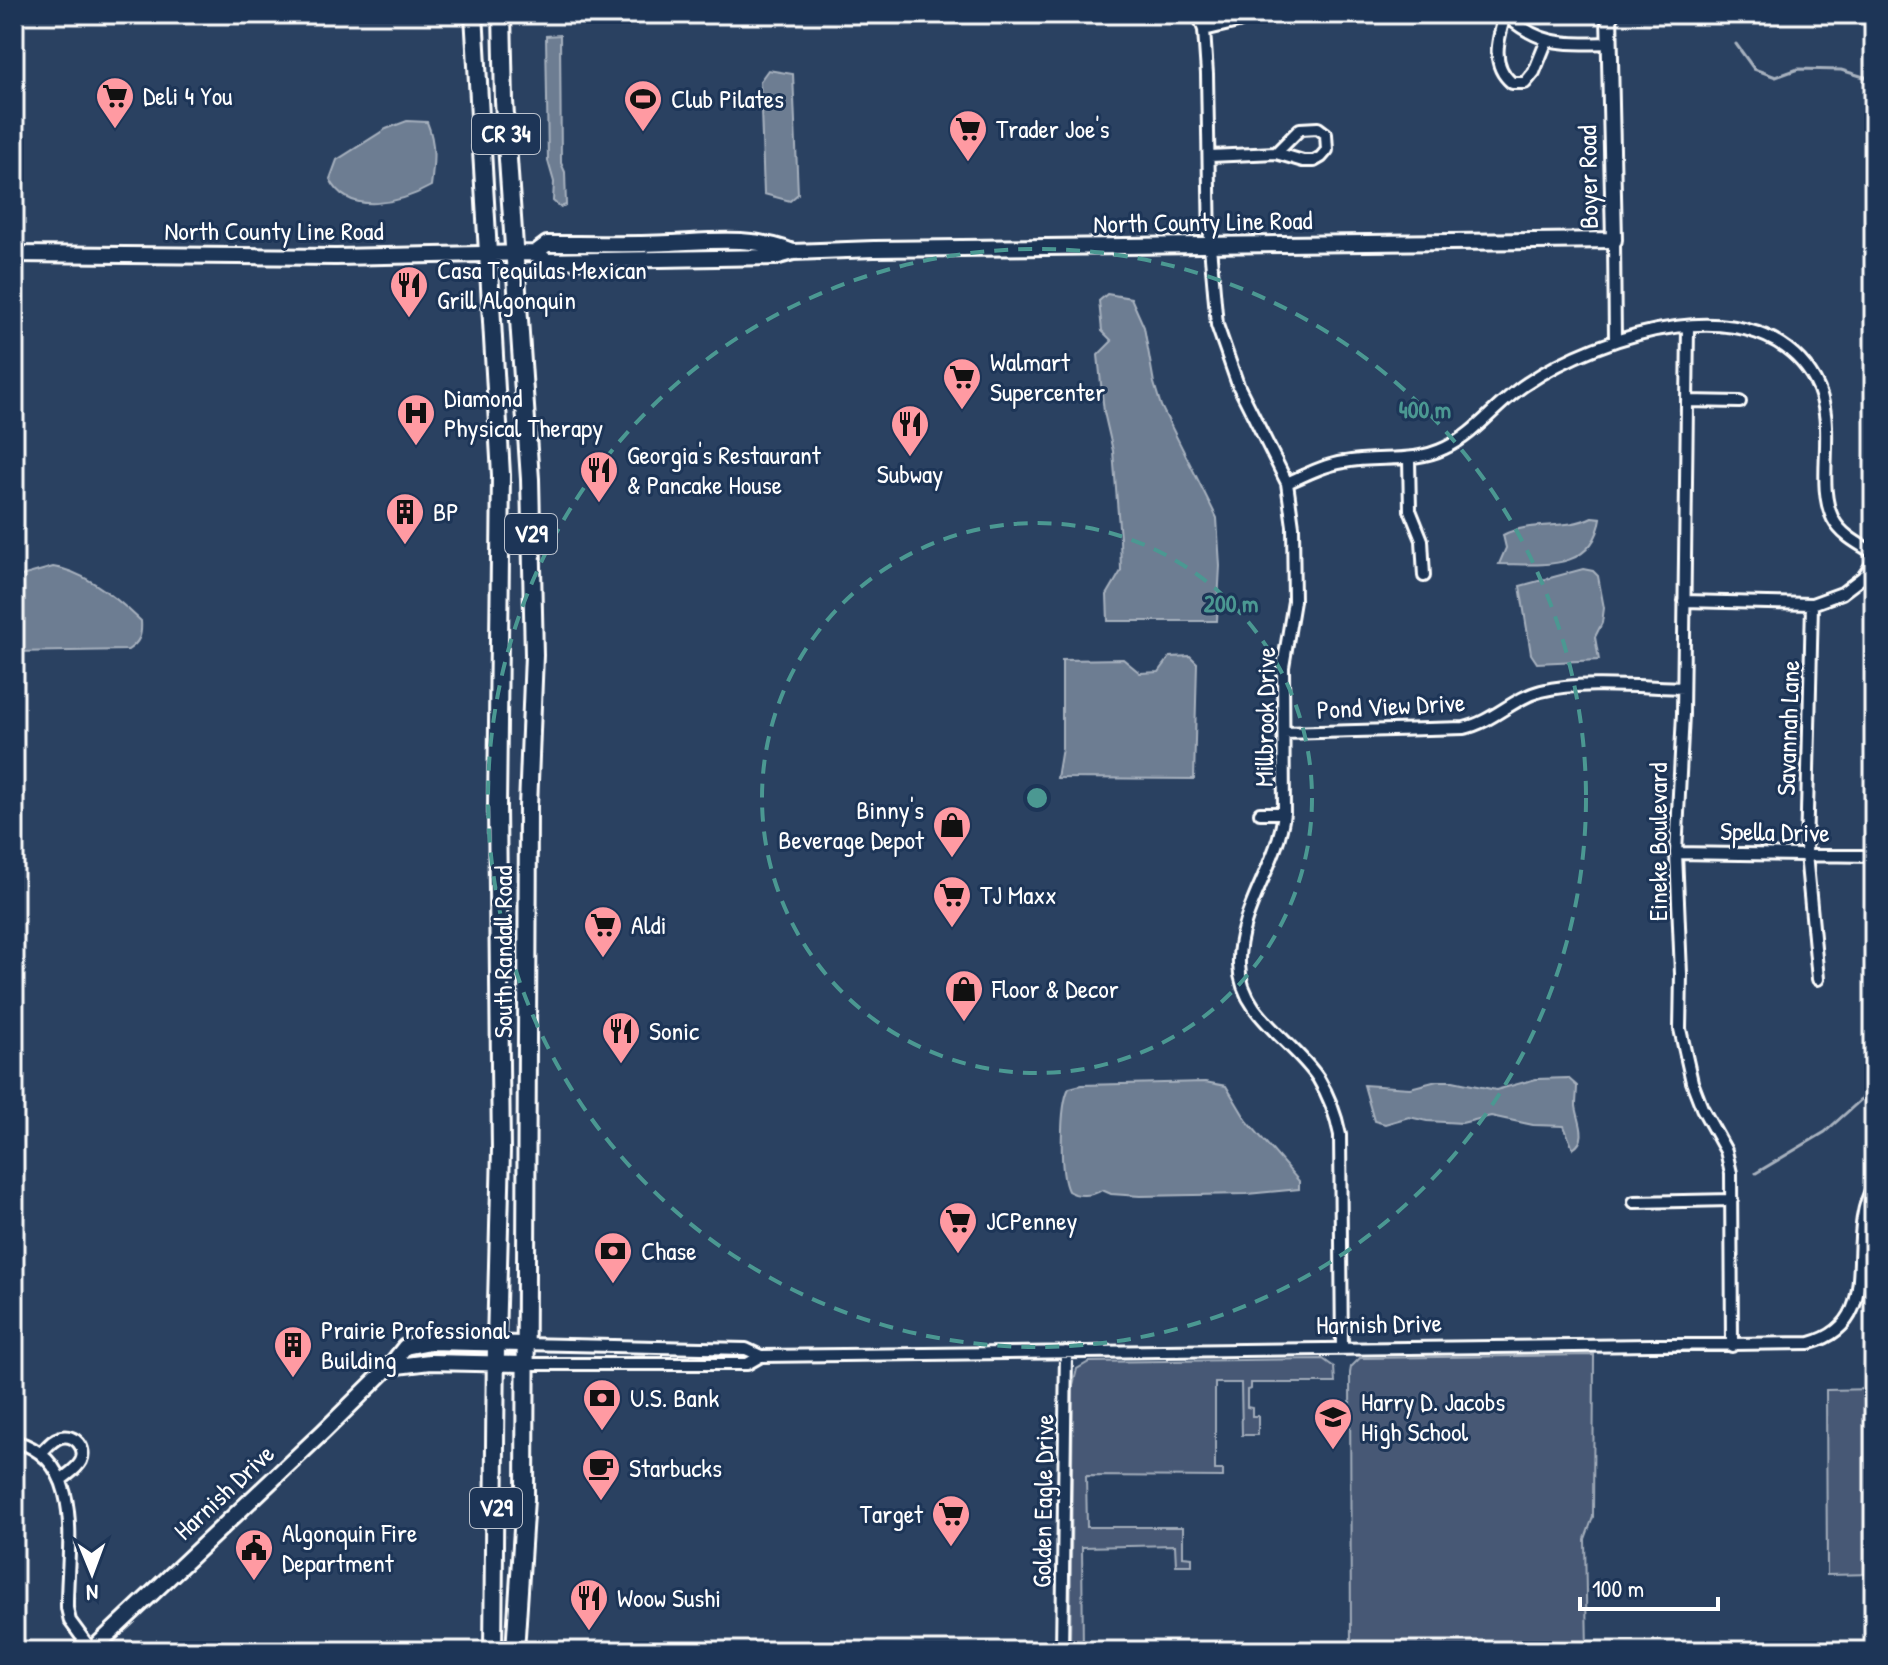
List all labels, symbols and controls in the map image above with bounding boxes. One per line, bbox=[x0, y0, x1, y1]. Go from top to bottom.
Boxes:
supermarket icon: Deli 4 You bbox=[94, 75, 136, 130]
place label: Deli 4 You bbox=[143, 78, 233, 113]
sports icon: Club Pilates bbox=[622, 78, 664, 133]
place label: Club Pilates bbox=[671, 81, 784, 116]
supermarket icon: Trader Joe's bbox=[947, 108, 989, 163]
place label: Trader Joe's bbox=[996, 111, 1110, 146]
road number: CR 34 bbox=[472, 114, 540, 154]
street label: Boyer Road bbox=[1569, 125, 1606, 229]
street label: North County Line Road bbox=[1093, 202, 1313, 241]
street label: North County Line Road bbox=[164, 213, 384, 248]
place label: Casa Tequilas Mexican Grill Algonquin bbox=[437, 252, 647, 317]
restaurant icon: Casa Tequilas Mexican Grill Algonquin bbox=[388, 264, 430, 319]
place label: Walmart Supercenter bbox=[990, 344, 1105, 409]
supermarket icon: Walmart Supercenter bbox=[941, 356, 983, 411]
place label: Diamond Physical Therapy bbox=[444, 380, 603, 445]
hospital icon: Diamond Physical Therapy bbox=[395, 392, 437, 447]
text: 400 m bbox=[1399, 393, 1451, 425]
restaurant icon: Subway bbox=[889, 403, 931, 458]
place label: Georgia's Restaurant & Pancake House bbox=[627, 437, 822, 502]
restaurant icon: Georgia's Restaurant & Pancake House bbox=[578, 449, 620, 504]
place label: Subway bbox=[877, 456, 943, 491]
building icon: BP bbox=[384, 491, 426, 546]
place label: BP bbox=[433, 494, 459, 529]
road number: V29 bbox=[505, 514, 557, 554]
text: 200 m bbox=[1204, 587, 1258, 619]
street label: Millbrook Drive bbox=[1246, 647, 1283, 787]
street label: Savannah Lane bbox=[1768, 660, 1807, 796]
street label: Pond View Drive bbox=[1316, 684, 1466, 727]
street label: Eineke Boulevard bbox=[1640, 763, 1675, 921]
centre of rings bbox=[1023, 784, 1051, 812]
place label: Binny's Beverage Depot bbox=[778, 792, 925, 857]
shop icon: Binny's Beverage Depot bbox=[931, 804, 973, 859]
street label: Spella Drive bbox=[1720, 813, 1830, 850]
street label: South Randall Road bbox=[485, 866, 520, 1038]
supermarket icon: TJ Maxx bbox=[931, 874, 973, 929]
place label: TJ Maxx bbox=[980, 877, 1057, 912]
supermarket icon: Aldi bbox=[582, 904, 624, 959]
place label: Aldi bbox=[631, 907, 667, 942]
shop icon: Floor & Decor bbox=[943, 968, 985, 1023]
place label: Floor & Decor bbox=[991, 971, 1119, 1006]
restaurant icon: Sonic bbox=[600, 1010, 642, 1065]
place label: Sonic bbox=[649, 1013, 699, 1048]
supermarket icon: JCPenney bbox=[937, 1200, 979, 1255]
place label: JCPenney bbox=[986, 1203, 1078, 1238]
bank icon: Chase bbox=[592, 1230, 634, 1285]
place label: Chase bbox=[641, 1233, 697, 1268]
street label: Harnish Drive bbox=[1316, 1305, 1442, 1342]
place label: Prairie Professional Building bbox=[321, 1312, 510, 1377]
building icon: Prairie Professional Building bbox=[272, 1324, 314, 1379]
bank icon: U.S. Bank bbox=[581, 1377, 623, 1432]
place label: U.S. Bank bbox=[630, 1380, 719, 1415]
place label: Harry D. Jacobs High School bbox=[1361, 1384, 1505, 1449]
school or university icon: Harry D. Jacobs High School bbox=[1312, 1396, 1354, 1451]
street label: Golden Eagle Drive bbox=[1023, 1414, 1062, 1588]
street label: Harnish Drive bbox=[166, 1436, 282, 1547]
cafe icon: Starbucks bbox=[580, 1447, 622, 1502]
place label: Starbucks bbox=[629, 1450, 722, 1485]
road number: V29 bbox=[470, 1488, 522, 1528]
supermarket icon: Target bbox=[930, 1493, 972, 1548]
place label: Target bbox=[860, 1496, 924, 1531]
place label: Algonquin Fire Department bbox=[282, 1515, 417, 1580]
public building icon: Algonquin Fire Department bbox=[233, 1527, 275, 1582]
north arrow bbox=[52, 1533, 132, 1613]
scale bar bbox=[1580, 1561, 1718, 1611]
text: 100 m bbox=[1592, 1572, 1644, 1604]
restaurant icon: Woow Sushi bbox=[568, 1577, 610, 1632]
text: N bbox=[86, 1578, 98, 1608]
place label: Woow Sushi bbox=[617, 1580, 721, 1615]

